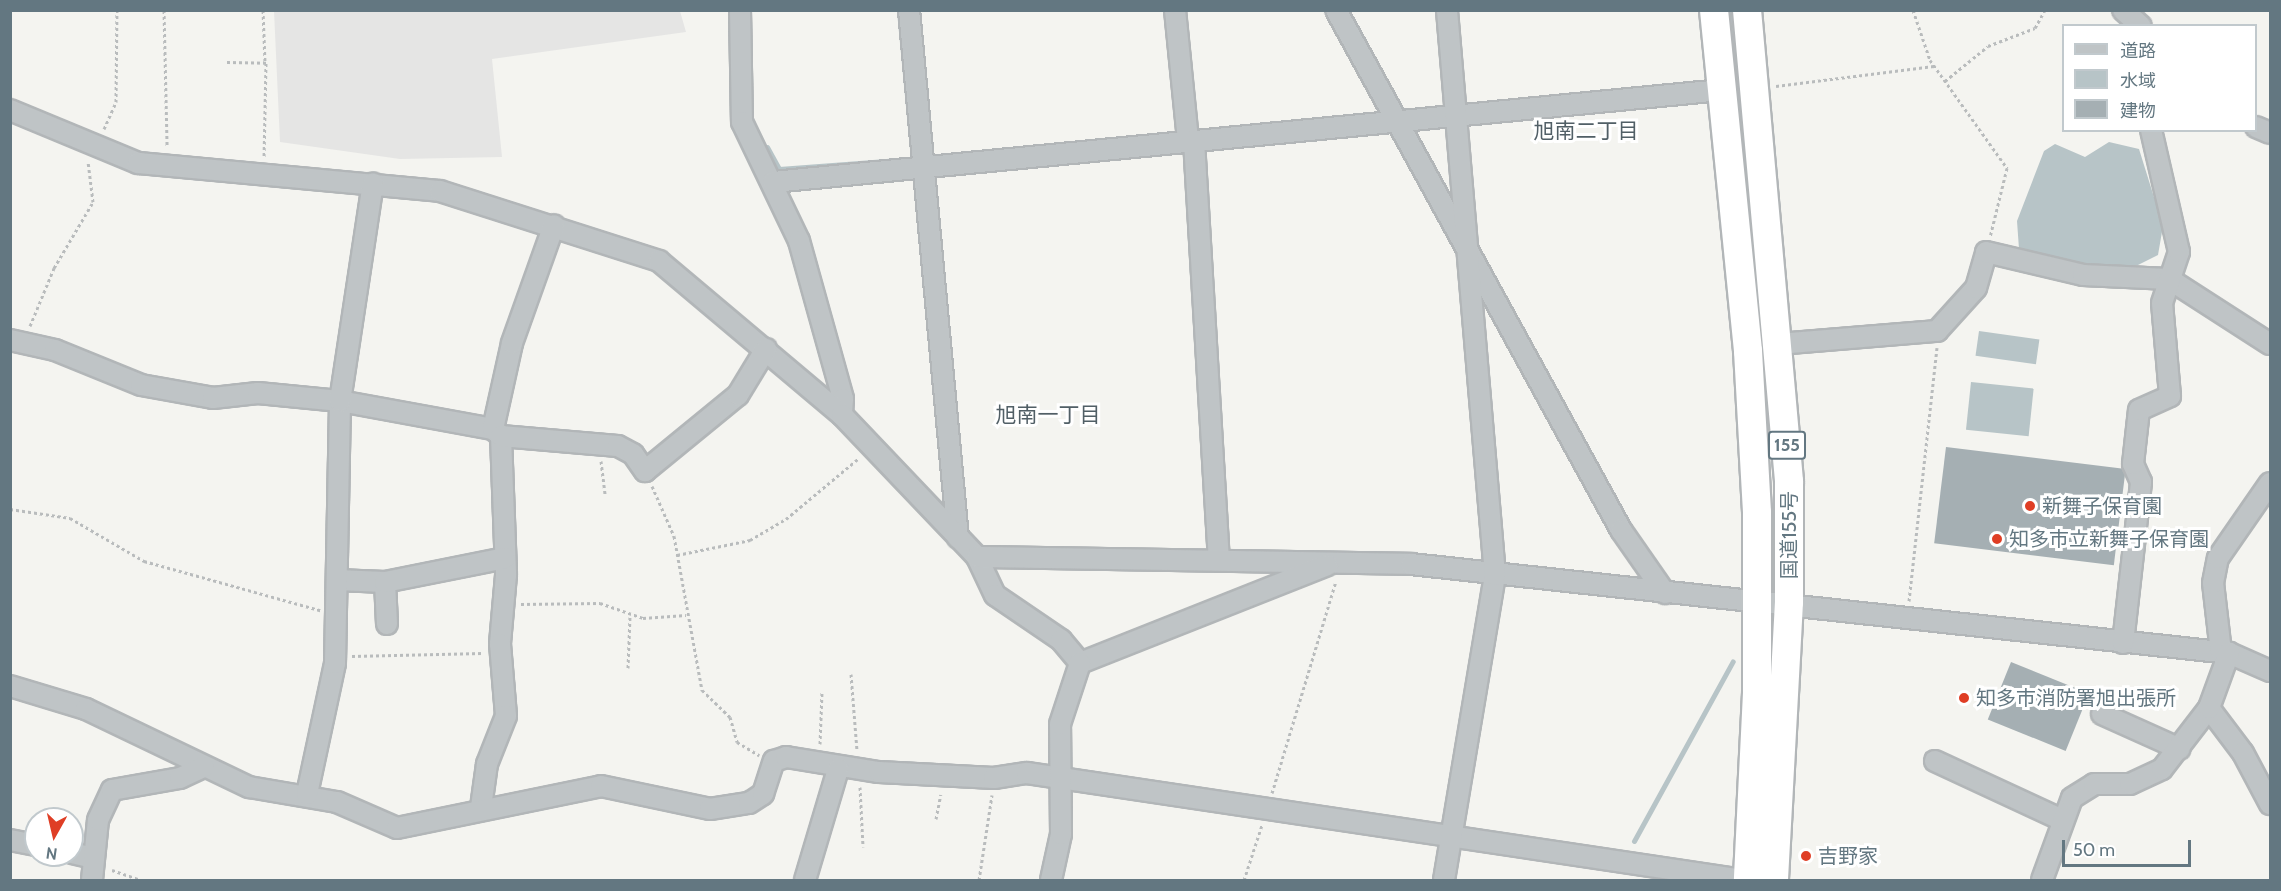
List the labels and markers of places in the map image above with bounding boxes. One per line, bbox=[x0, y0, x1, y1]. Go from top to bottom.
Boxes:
place label: 新舞子保育園 bbox=[2042, 494, 2162, 518]
marker: 新舞子保育園 bbox=[2023, 499, 2037, 513]
place label: 知多市立新舞子保育園 bbox=[2009, 527, 2209, 551]
marker: 知多市立新舞子保育園 bbox=[1990, 532, 2004, 546]
place label: 知多市消防署旭出張所 bbox=[1976, 686, 2176, 710]
marker: 知多市消防署旭出張所 bbox=[1957, 691, 1971, 705]
place label: 吉野家 bbox=[1818, 844, 1878, 868]
marker: 吉野家 bbox=[1799, 849, 1813, 863]

